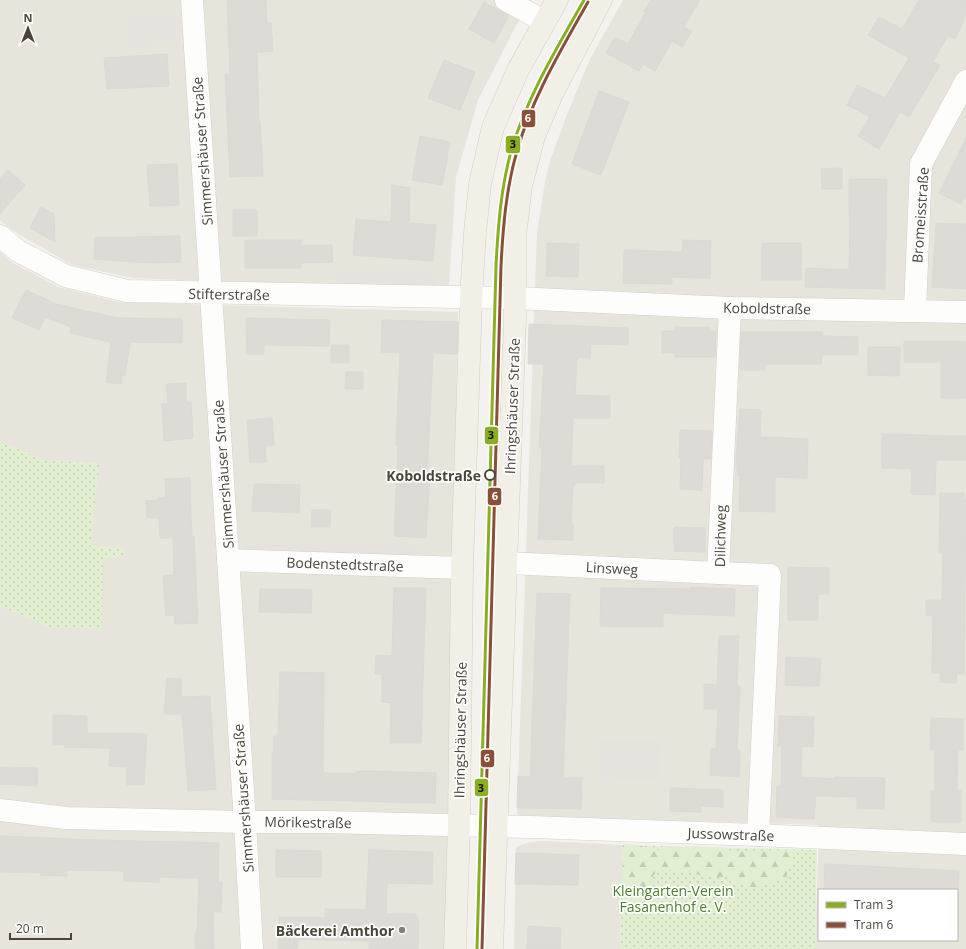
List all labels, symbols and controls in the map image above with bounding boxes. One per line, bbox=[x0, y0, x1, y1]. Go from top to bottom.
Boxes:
north arrow bbox=[8, 8, 48, 48]
text: N bbox=[24, 10, 32, 25]
street label: Simmershäuser Straße bbox=[187, 76, 217, 226]
line badge: 6 bbox=[521, 109, 536, 128]
text: 6 bbox=[525, 110, 531, 125]
line badge: 3 bbox=[505, 135, 521, 154]
text: 3 bbox=[510, 136, 516, 151]
street label: Bromeisstraße bbox=[907, 166, 933, 264]
street label: Stifterstraße bbox=[188, 284, 270, 304]
street label: Koboldstraße bbox=[723, 298, 811, 318]
street label: Ihringshäuser Straße bbox=[500, 337, 524, 474]
street label: Simmershäuser Straße bbox=[208, 399, 238, 549]
line badge: 3 bbox=[484, 426, 499, 445]
text: 3 bbox=[488, 427, 494, 442]
place label: Koboldstraße bbox=[386, 466, 481, 485]
marker: Koboldstraße bbox=[484, 469, 496, 481]
line badge: 6 bbox=[487, 487, 502, 506]
text: 6 bbox=[492, 488, 498, 503]
street label: Dilichweg bbox=[710, 504, 730, 567]
street label: Bodenstedtstraße bbox=[286, 552, 404, 576]
street label: Linsweg bbox=[585, 557, 639, 579]
street label: Ihringshäuser Straße bbox=[449, 662, 471, 798]
street label: Simmershäuser Straße bbox=[228, 723, 258, 873]
line badge: 6 bbox=[480, 749, 495, 768]
text: 6 bbox=[484, 750, 490, 765]
line badge: 3 bbox=[474, 778, 489, 797]
text: 3 bbox=[478, 780, 484, 795]
street label: Mörikestraße bbox=[264, 812, 352, 832]
street label: Jussowstraße bbox=[685, 823, 775, 845]
park label: Kleingarten-Verein Fasanenhof e. V. bbox=[612, 881, 734, 916]
legend bbox=[818, 889, 958, 941]
text: Tram 3 bbox=[854, 896, 893, 913]
scale bar bbox=[10, 915, 71, 941]
text: Tram 6 bbox=[854, 916, 893, 933]
text: 20 m bbox=[16, 920, 44, 937]
place label: Bäckerei Amthor bbox=[276, 921, 395, 940]
marker: Bäckerei Amthor bbox=[397, 925, 407, 935]

